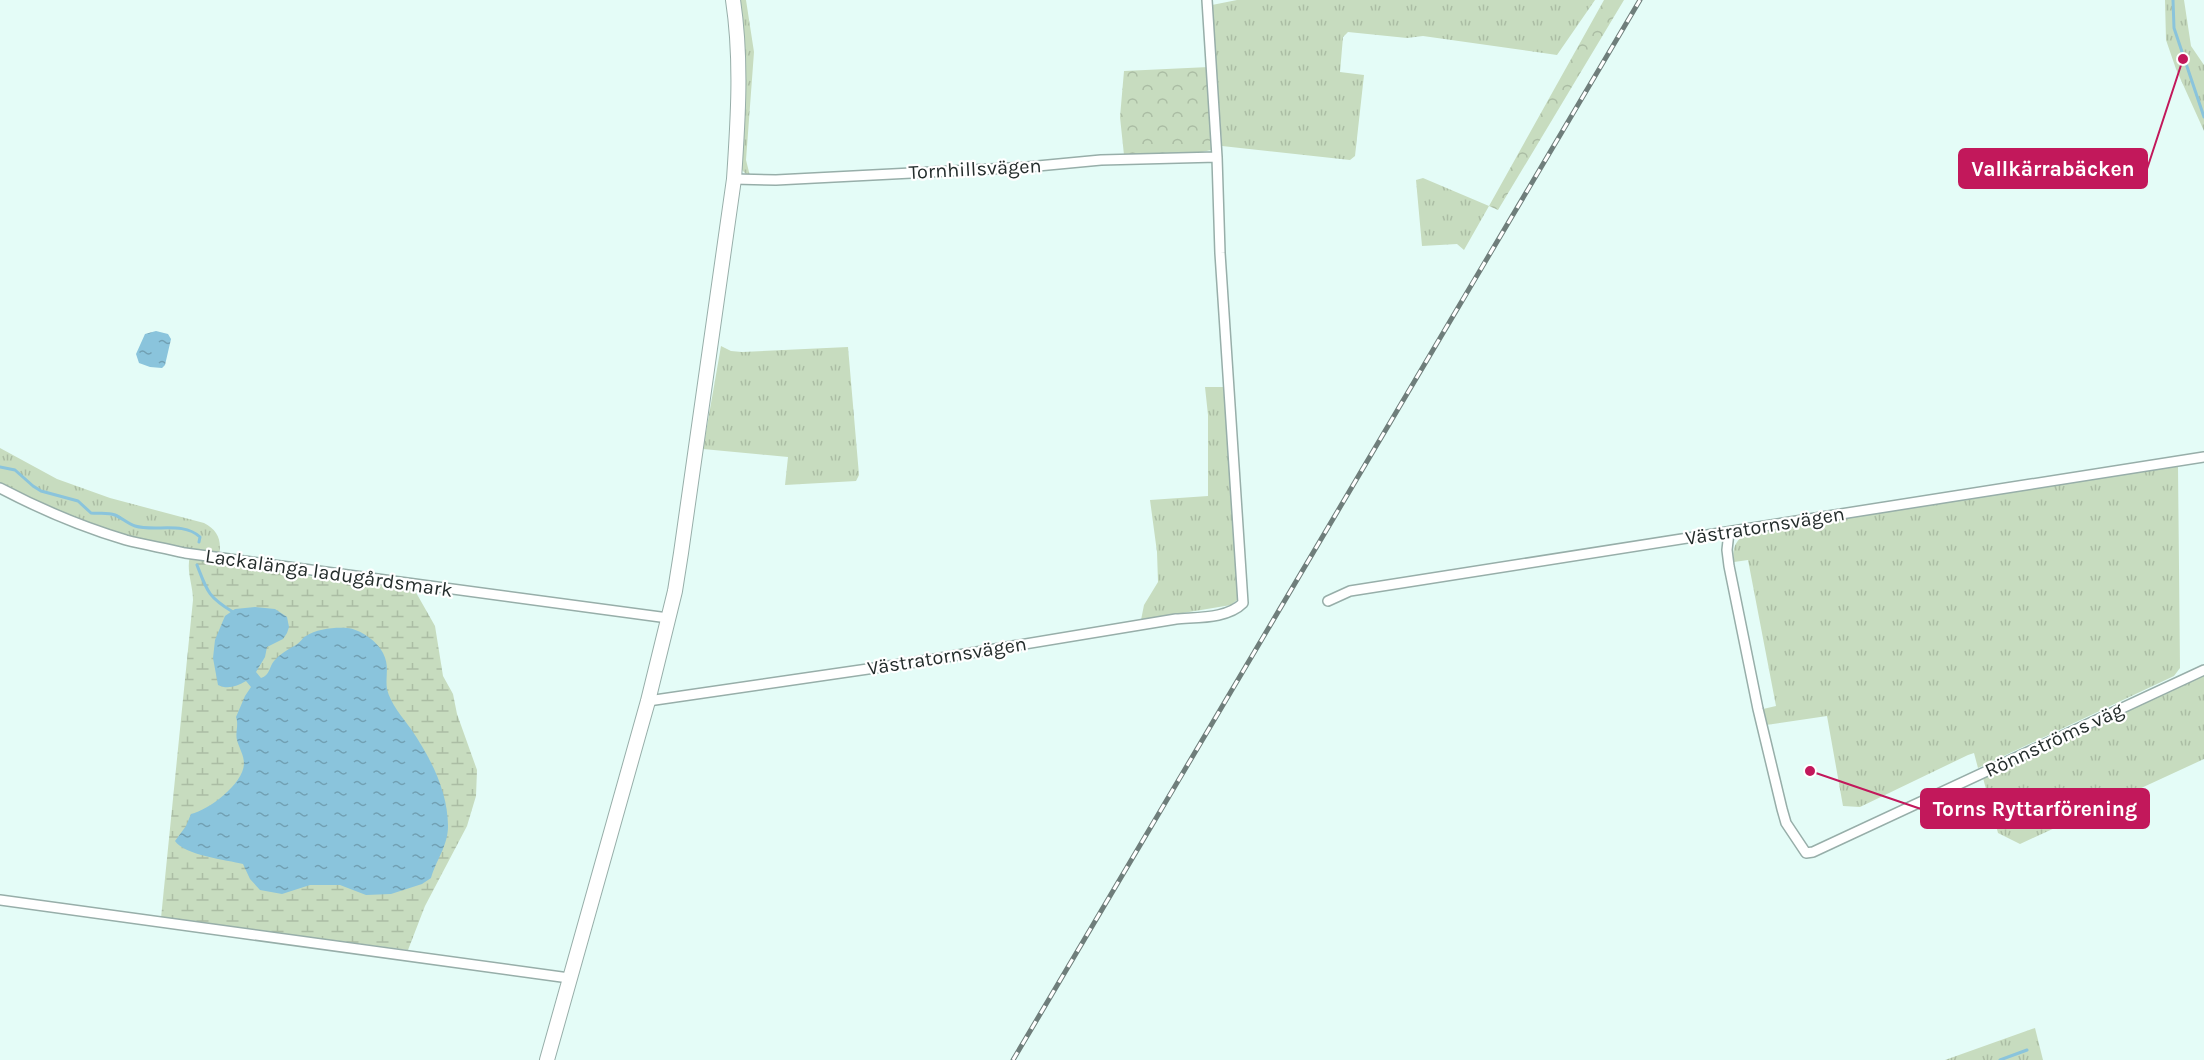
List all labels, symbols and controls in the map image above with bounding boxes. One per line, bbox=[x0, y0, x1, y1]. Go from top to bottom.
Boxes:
callout: Vallkärrabäcken bbox=[1959, 149, 2147, 188]
street label: Tornhillsvägen bbox=[908, 154, 1042, 184]
text: Vallkärrabäcken bbox=[1971, 157, 2135, 181]
street label: Västratornsvägen bbox=[1684, 502, 1846, 550]
street label: Lackalänga ladugårdsmark bbox=[204, 544, 454, 602]
street label: Västratornsvägen bbox=[866, 632, 1028, 680]
street label: Rönnströms väg bbox=[1981, 698, 2127, 782]
callout: Torns Ryttarförening bbox=[1921, 789, 2149, 828]
text: Torns Ryttarförening bbox=[1933, 797, 2137, 821]

